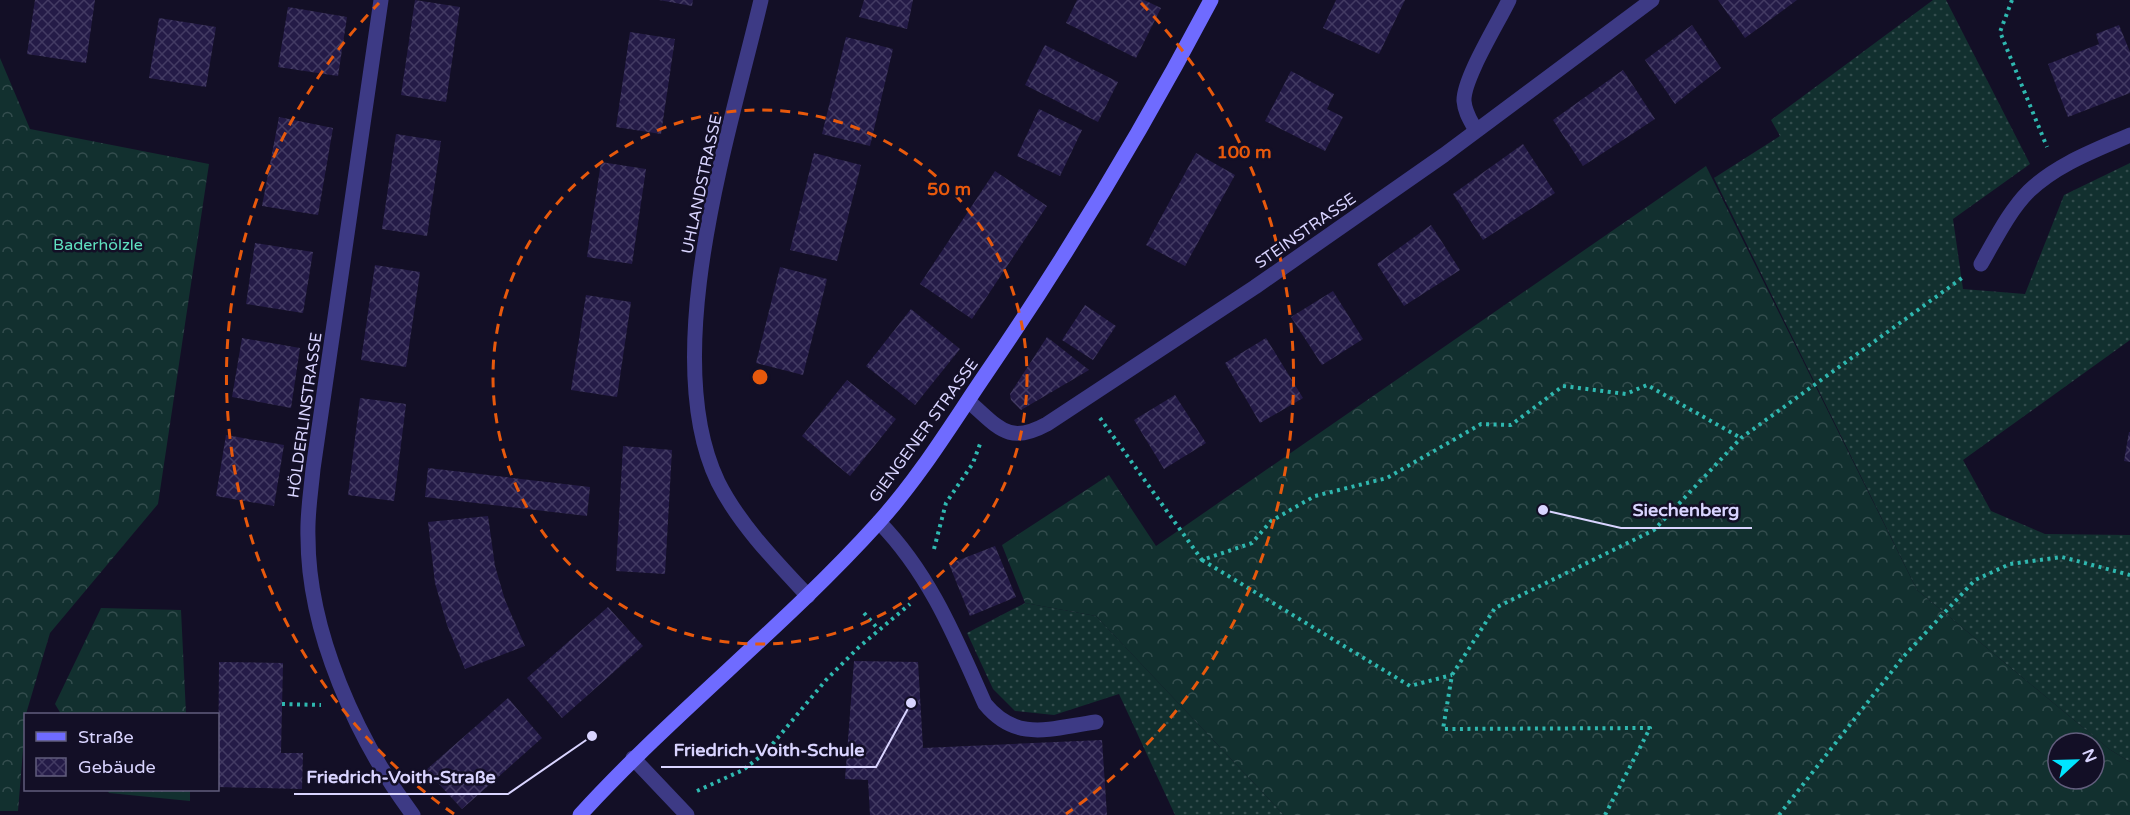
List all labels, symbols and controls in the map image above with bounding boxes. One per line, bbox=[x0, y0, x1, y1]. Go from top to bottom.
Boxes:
street label: UHLANDSTRASSE bbox=[677, 113, 727, 256]
text: 100 m bbox=[1216, 141, 1272, 163]
text: 50 m bbox=[927, 178, 971, 200]
street label: STEINSTRASSE bbox=[1251, 189, 1360, 273]
park label: Baderhölzle bbox=[53, 235, 143, 255]
street label: HÖLDERLINSTRASSE bbox=[283, 331, 326, 499]
street label: GIENGENER STRASSE bbox=[865, 355, 983, 506]
centre of rings bbox=[750, 367, 770, 387]
callout: Siechenberg bbox=[1621, 492, 1752, 528]
text: Siechenberg bbox=[1633, 499, 1739, 521]
legend bbox=[24, 713, 219, 791]
text: Straße bbox=[78, 726, 134, 748]
callout: Friedrich-Voith-Schule bbox=[661, 731, 876, 767]
north arrow bbox=[2046, 731, 2106, 791]
text: Friedrich-Voith-Schule bbox=[673, 739, 865, 761]
text: N bbox=[2077, 746, 2101, 765]
text: Gebäude bbox=[78, 756, 156, 778]
callout: Friedrich-Voith-Straße bbox=[294, 758, 508, 794]
text: Friedrich-Voith-Straße bbox=[306, 766, 496, 788]

